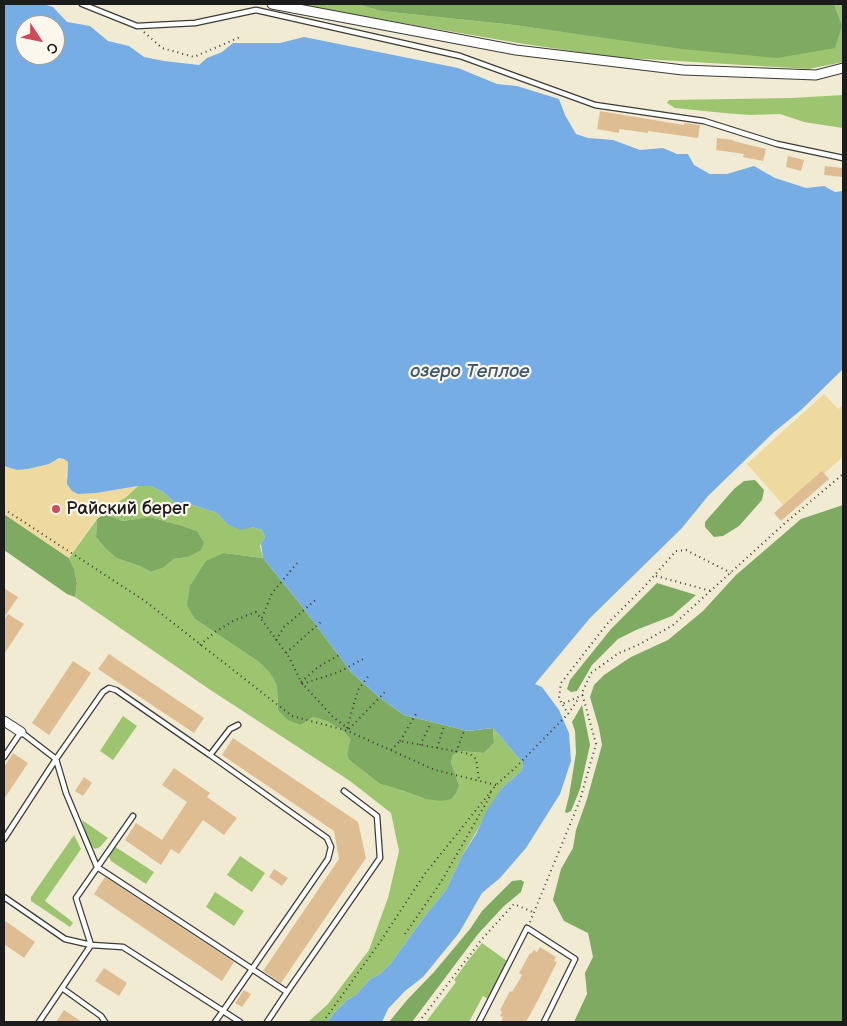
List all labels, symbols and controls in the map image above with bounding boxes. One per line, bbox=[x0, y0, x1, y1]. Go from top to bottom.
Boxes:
north arrow bbox=[15, 15, 65, 65]
text: С bbox=[42, 39, 62, 57]
water label: озеро Теплое bbox=[410, 361, 530, 383]
place label: Райский берег bbox=[66, 498, 189, 520]
marker: Райский берег bbox=[50, 503, 62, 515]

